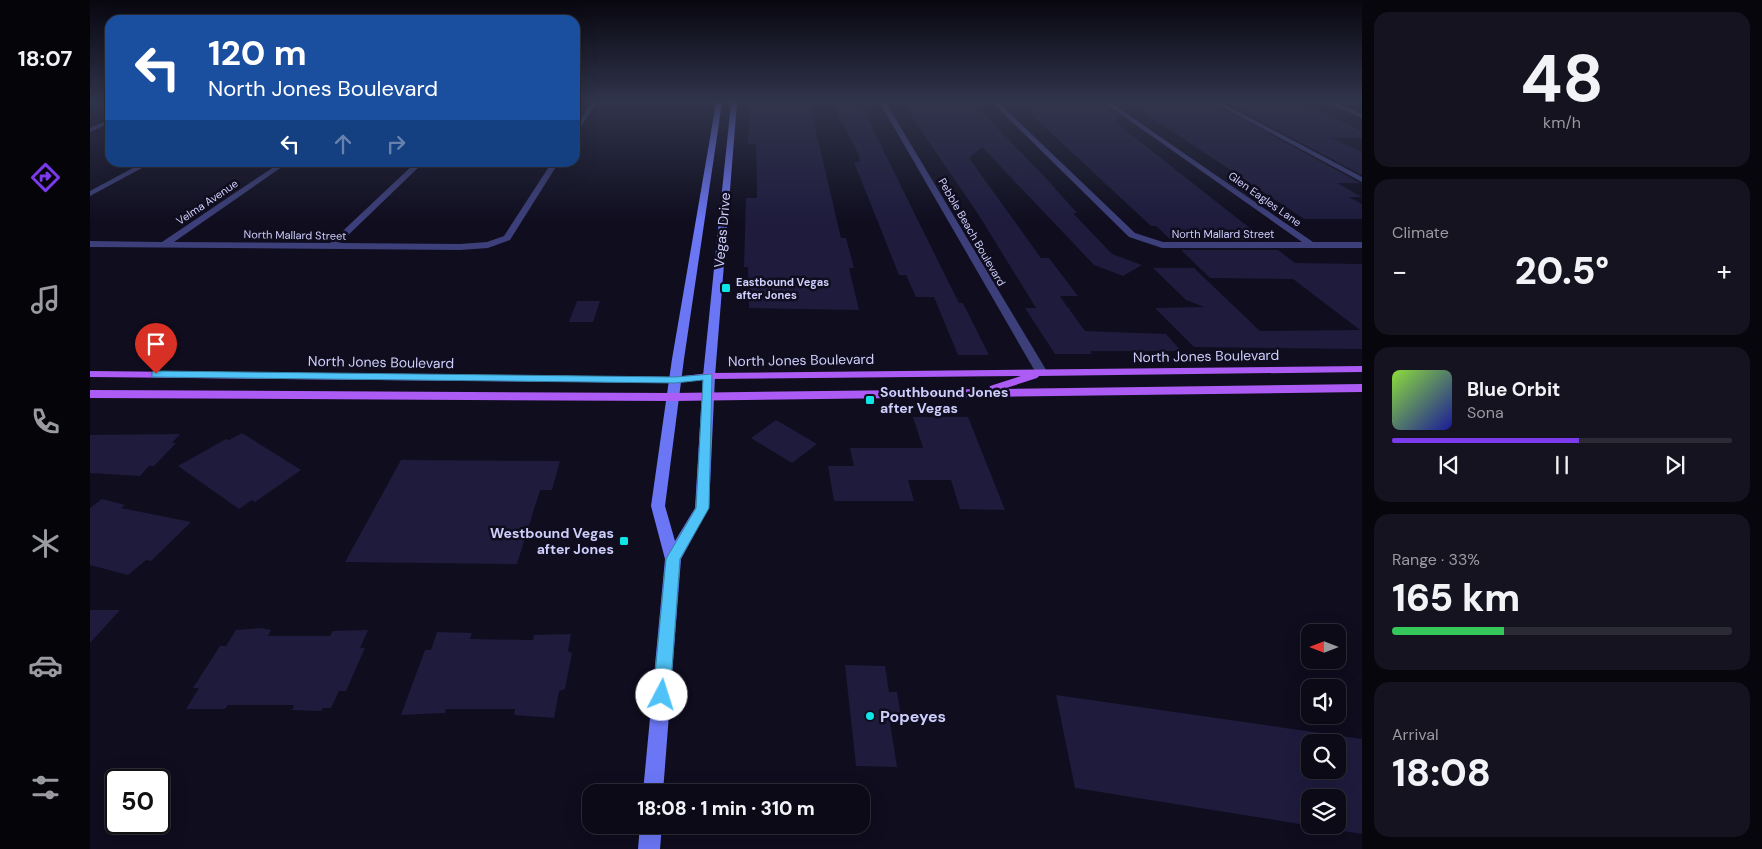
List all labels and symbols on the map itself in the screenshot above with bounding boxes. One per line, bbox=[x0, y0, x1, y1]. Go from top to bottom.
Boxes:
street label: Glen Eagles Lane bbox=[1226, 169, 1304, 229]
street label: Velma Avenue bbox=[173, 176, 241, 228]
street label: Pebble Beach Boulevard bbox=[935, 176, 1009, 289]
street label: Vegas Drive bbox=[710, 191, 734, 268]
street label: North Mallard Street bbox=[244, 227, 346, 243]
street label: North Mallard Street bbox=[1172, 227, 1274, 241]
place label: Eastbound Vegas after Jones bbox=[736, 275, 829, 302]
marker: Eastbound Vegas after Jones bbox=[720, 282, 732, 294]
pin bbox=[135, 323, 177, 374]
street label: North Jones Boulevard bbox=[1133, 346, 1279, 366]
street label: North Jones Boulevard bbox=[728, 350, 874, 370]
street label: North Jones Boulevard bbox=[308, 352, 454, 372]
place label: Southbound Jones after Vegas bbox=[880, 383, 1008, 417]
marker: Southbound Jones after Vegas bbox=[864, 394, 876, 406]
place label: Westbound Vegas after Jones bbox=[490, 524, 614, 558]
marker: Westbound Vegas after Jones bbox=[618, 535, 630, 547]
north arrow bbox=[1301, 624, 1346, 669]
position arrow bbox=[635, 668, 687, 720]
place label: Popeyes bbox=[880, 706, 946, 727]
marker: Popeyes bbox=[864, 710, 876, 722]
speed limit sign: 50 bbox=[105, 769, 170, 834]

